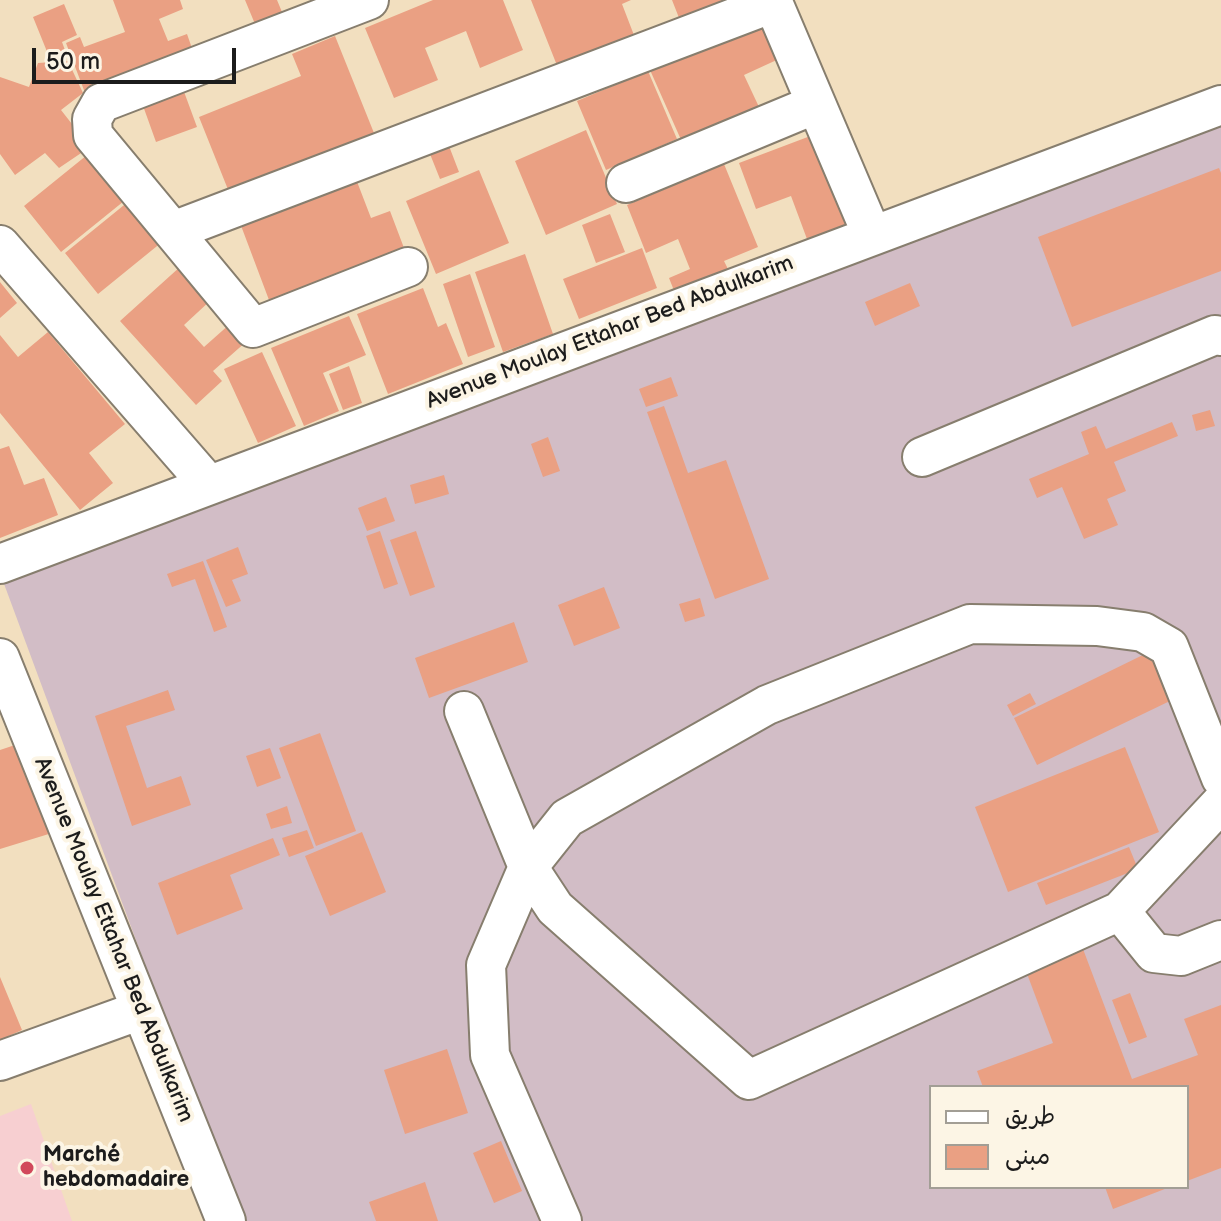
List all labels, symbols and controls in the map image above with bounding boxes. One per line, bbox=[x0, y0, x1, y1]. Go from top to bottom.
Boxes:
scale bar bbox=[36, 32, 240, 82]
text: 50 m bbox=[46, 47, 100, 76]
street label: Avenue Moulay Ettahar Bed Abdulkarim bbox=[423, 251, 797, 415]
street label: Avenue Moulay Ettahar Bed Abdulkarim bbox=[28, 754, 198, 1126]
legend bbox=[929, 1085, 1189, 1189]
text: طريق bbox=[1005, 1102, 1055, 1131]
place label: Marché hebdomadaire bbox=[43, 1142, 189, 1194]
text: مبنى bbox=[1005, 1142, 1050, 1171]
marker: Marché hebdomadaire bbox=[18, 1159, 36, 1177]

